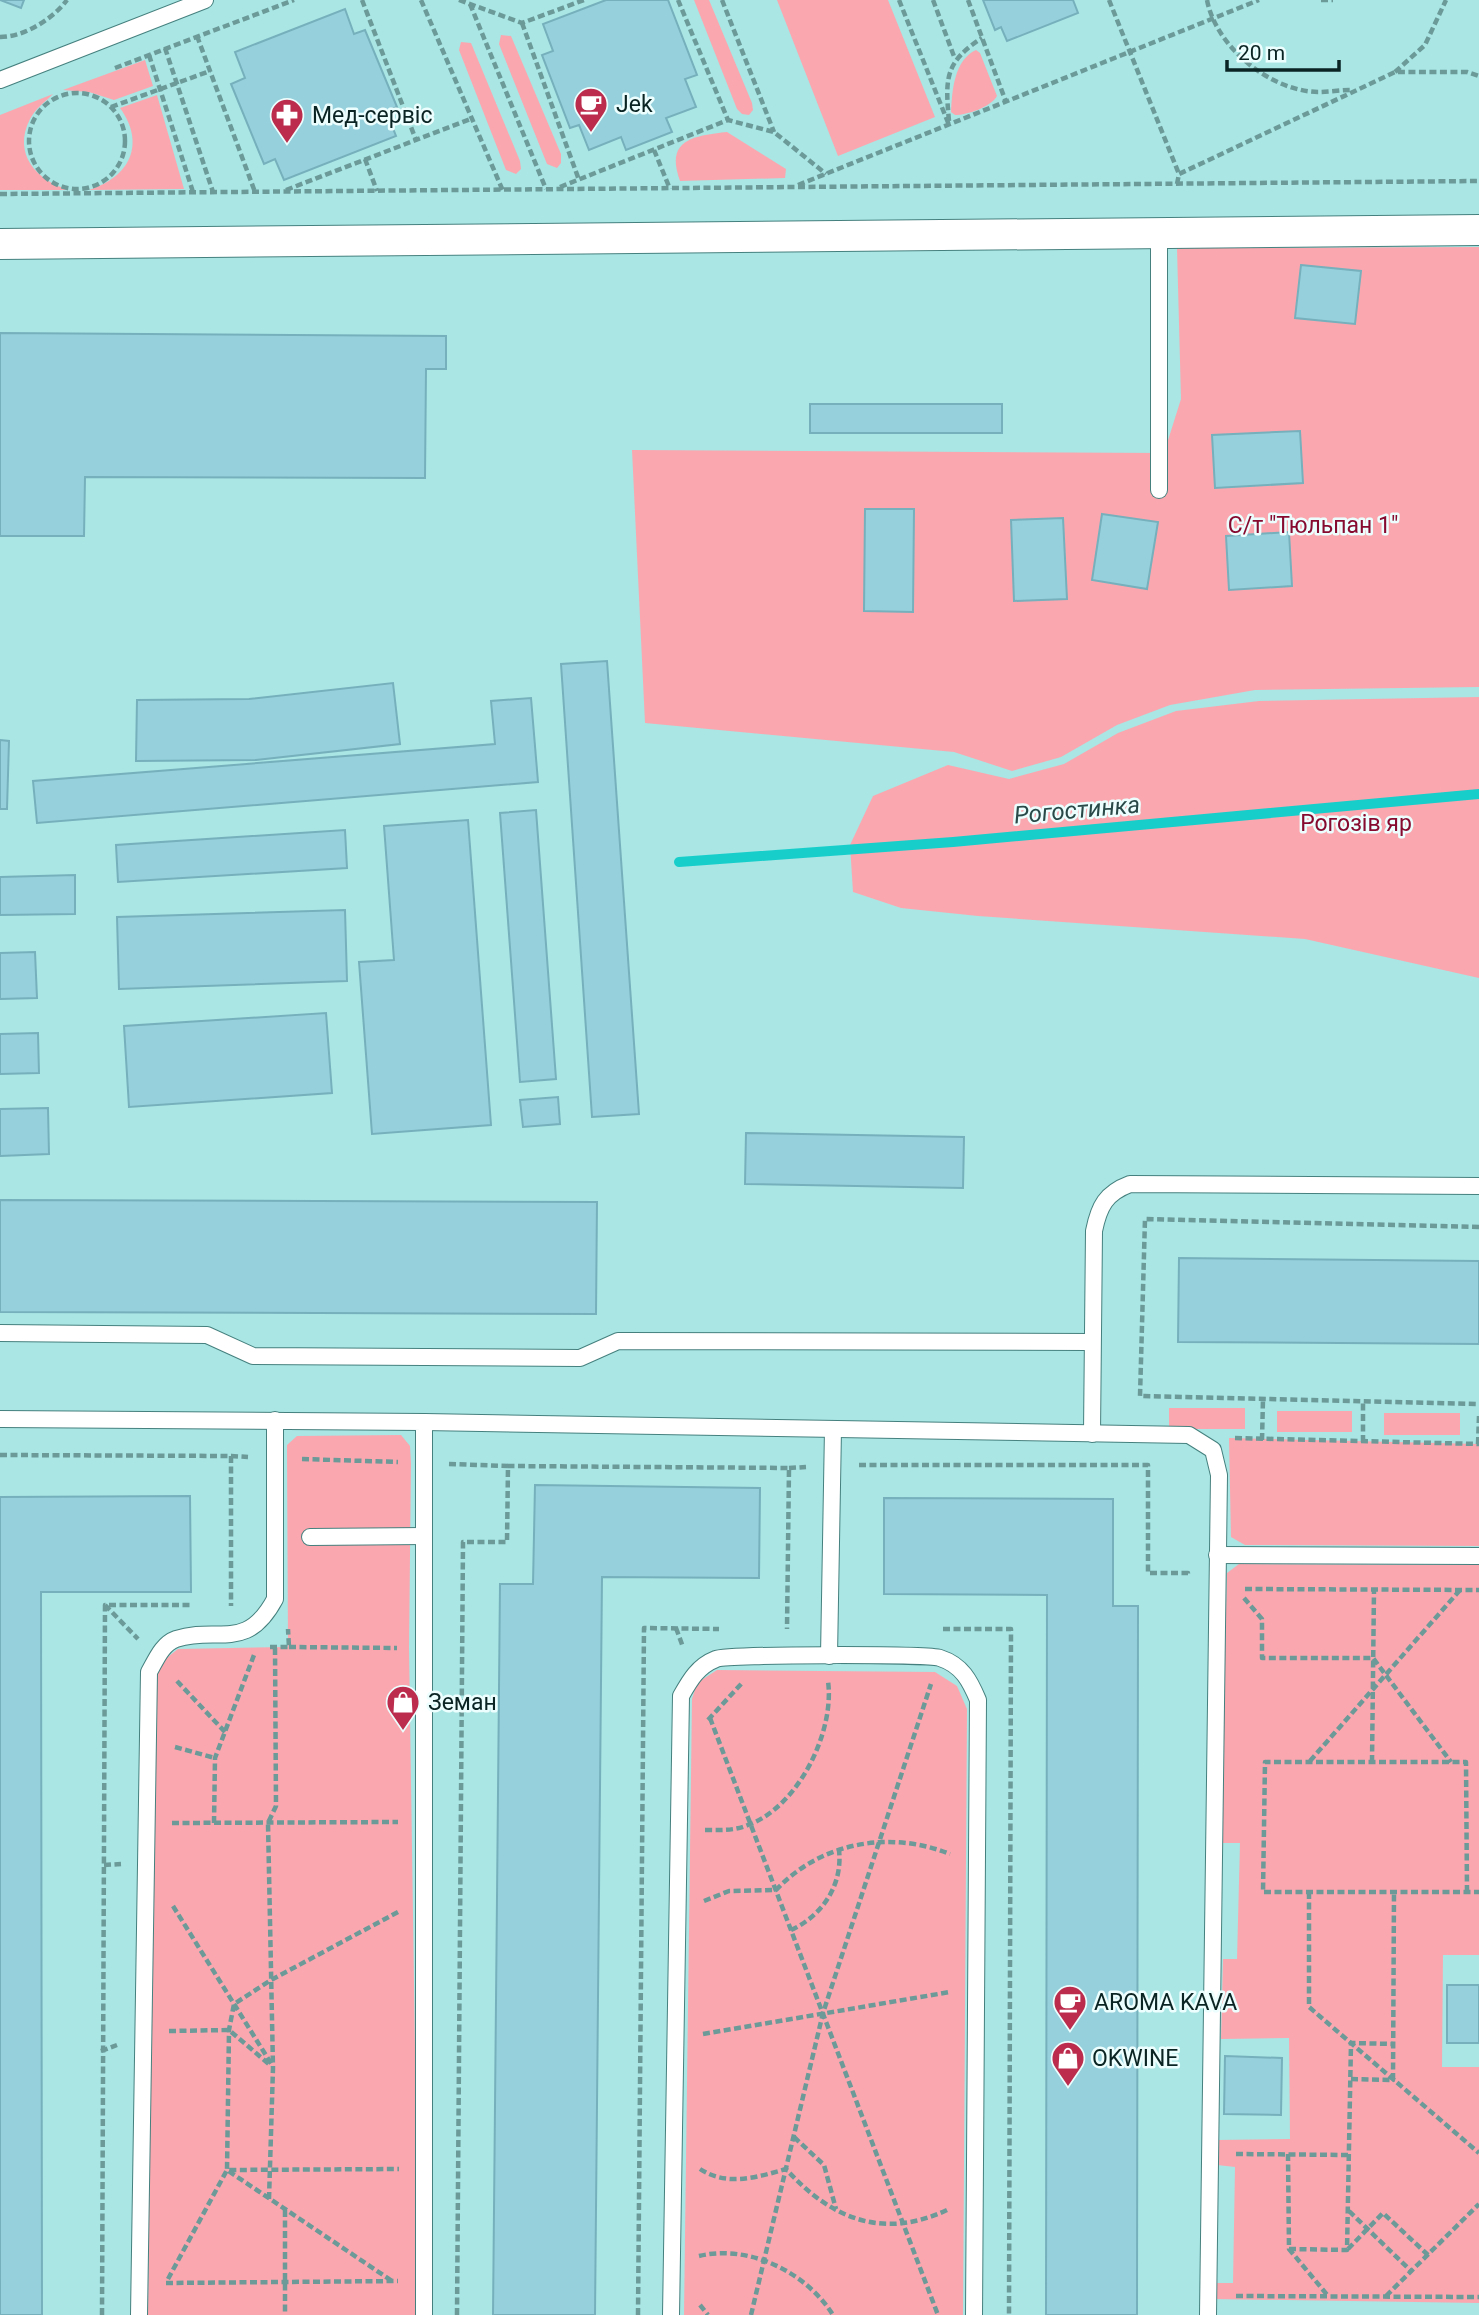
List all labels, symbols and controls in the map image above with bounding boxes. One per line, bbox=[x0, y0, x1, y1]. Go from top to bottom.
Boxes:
scale bar bbox=[1227, 28, 1339, 72]
text: 20 m bbox=[1238, 41, 1285, 65]
cafe icon: Jek bbox=[572, 85, 610, 134]
place label: Jek bbox=[616, 91, 653, 118]
pharmacy icon: Мед-сервіс bbox=[268, 96, 306, 145]
place label: Мед-сервіс bbox=[312, 102, 432, 129]
park label: С/т "Тюльпан 1" bbox=[1228, 512, 1398, 539]
water label: Рогостинка bbox=[1013, 791, 1141, 829]
park label: Рогозів яр bbox=[1300, 810, 1412, 837]
shop icon: Земан bbox=[384, 1683, 422, 1732]
place label: Земан bbox=[428, 1689, 497, 1716]
cafe icon: AROMA KAVA bbox=[1051, 1983, 1089, 2032]
place label: AROMA KAVA bbox=[1094, 1989, 1237, 2016]
shop icon: OKWINE bbox=[1049, 2039, 1087, 2088]
place label: OKWINE bbox=[1092, 2045, 1178, 2072]

